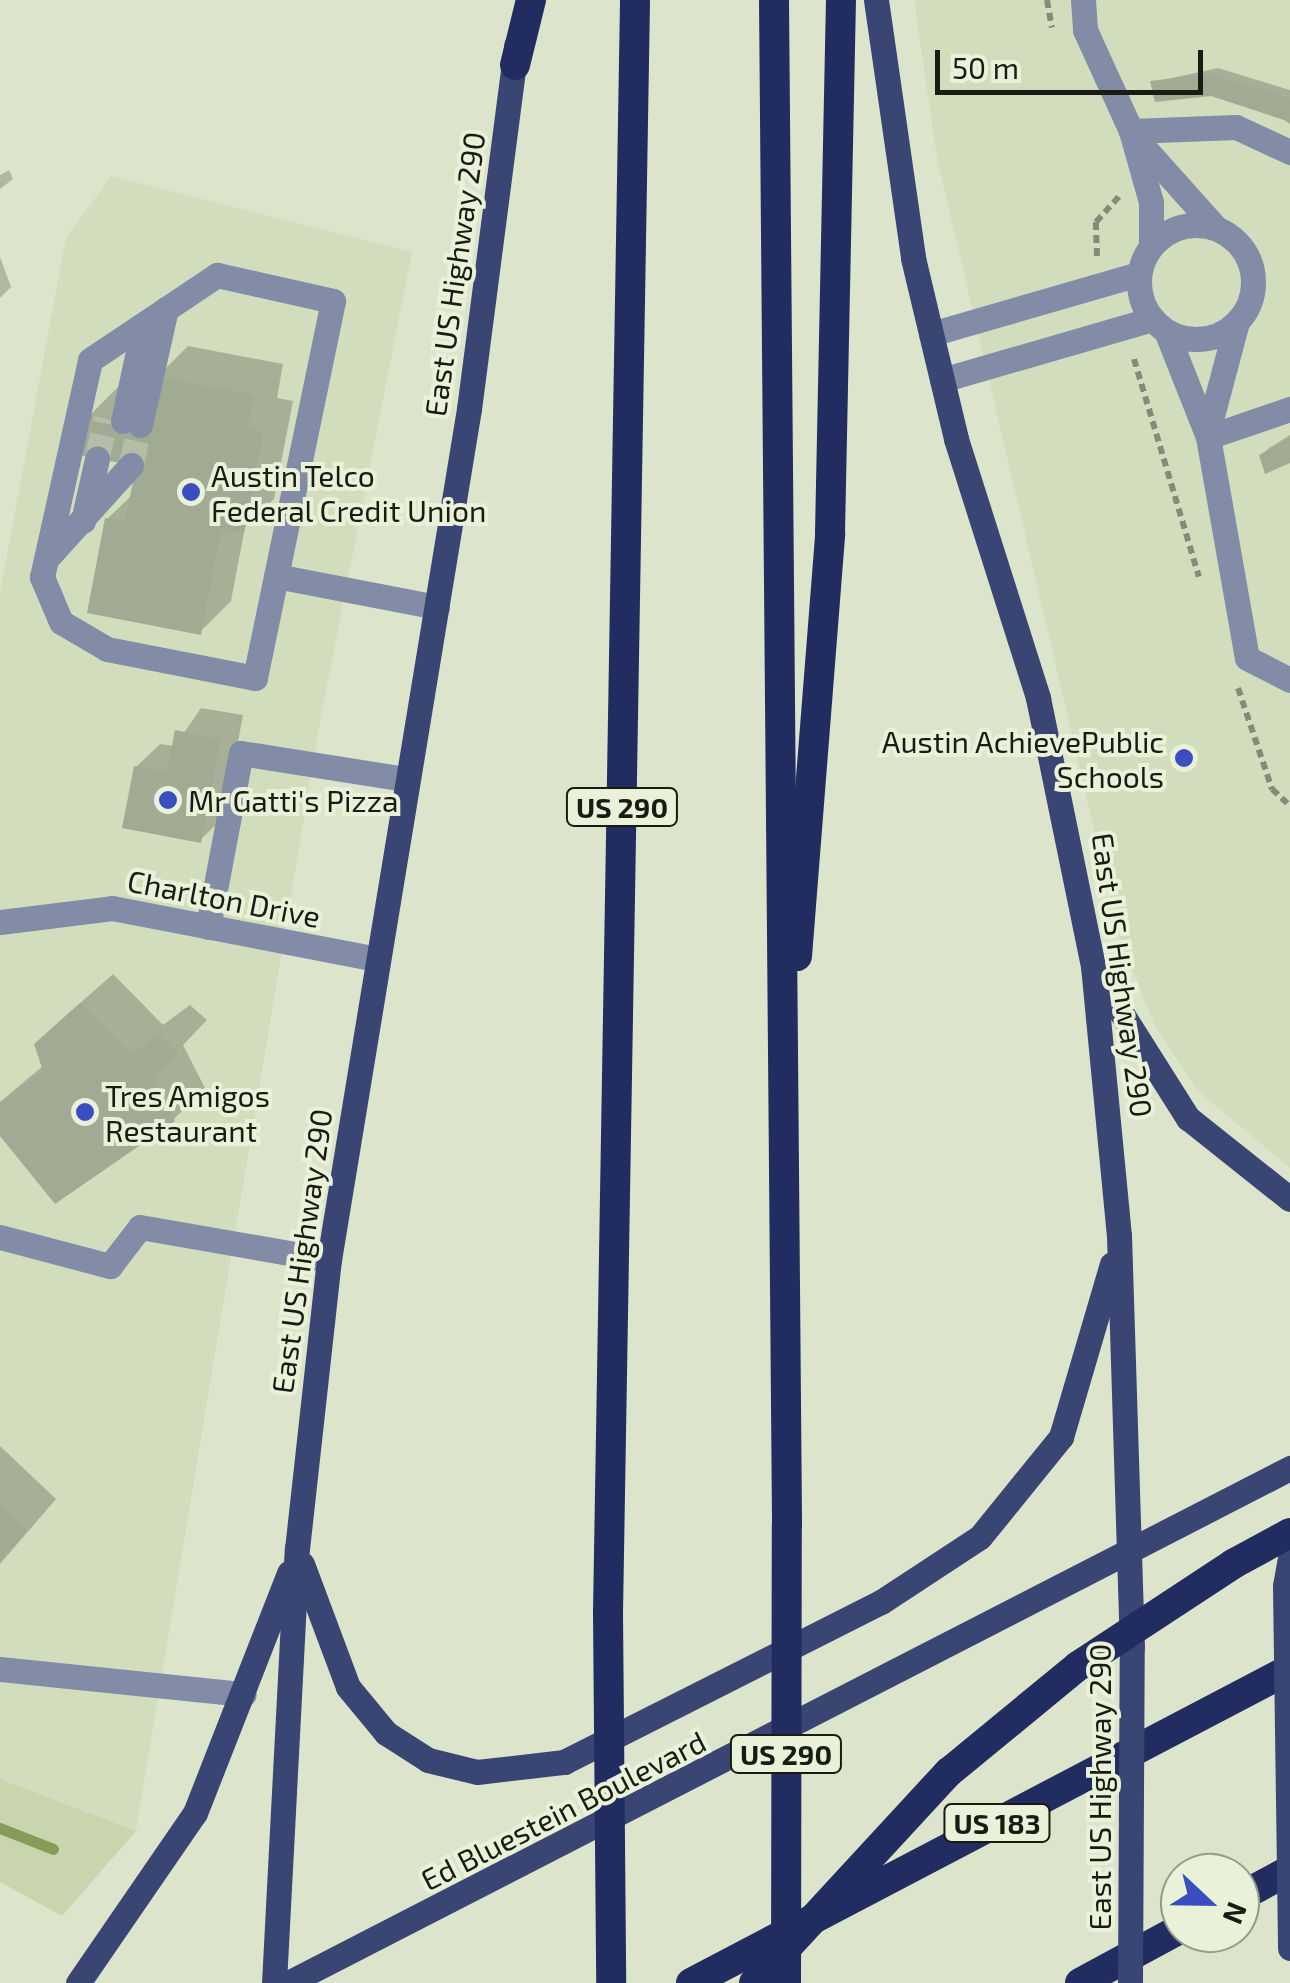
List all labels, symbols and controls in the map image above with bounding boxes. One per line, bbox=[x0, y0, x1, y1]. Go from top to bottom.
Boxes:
scale bar bbox=[940, 30, 1208, 92]
text: 50 m bbox=[952, 49, 1019, 85]
street label: East US Highway 290 bbox=[416, 129, 492, 419]
place label: Austin Telco Federal Credit Union bbox=[211, 457, 487, 528]
marker: Austin Telco Federal Credit Union bbox=[180, 481, 202, 503]
place label: Austin AchievePublic Schools bbox=[881, 723, 1164, 794]
marker: Austin AchievePublic Schools bbox=[1173, 747, 1195, 769]
place label: Mr Gatti's Pizza bbox=[188, 782, 399, 818]
road number: US 290 bbox=[564, 784, 680, 830]
marker: Mr Gatti's Pizza bbox=[157, 789, 179, 811]
street label: East US Highway 290 bbox=[1085, 830, 1161, 1120]
street label: Charlton Drive bbox=[125, 862, 323, 934]
place label: Tres Amigos Restaurant bbox=[105, 1077, 271, 1148]
marker: Tres Amigos Restaurant bbox=[74, 1101, 96, 1123]
street label: East US Highway 290 bbox=[263, 1106, 339, 1396]
street label: East US Highway 290 bbox=[1081, 1643, 1117, 1931]
street label: Ed Bluestein Boulevard bbox=[415, 1723, 711, 1897]
road number: US 290 bbox=[728, 1731, 844, 1777]
road number: US 183 bbox=[942, 1800, 1052, 1846]
north arrow bbox=[1160, 1853, 1260, 1953]
text: N bbox=[1216, 1898, 1256, 1929]

